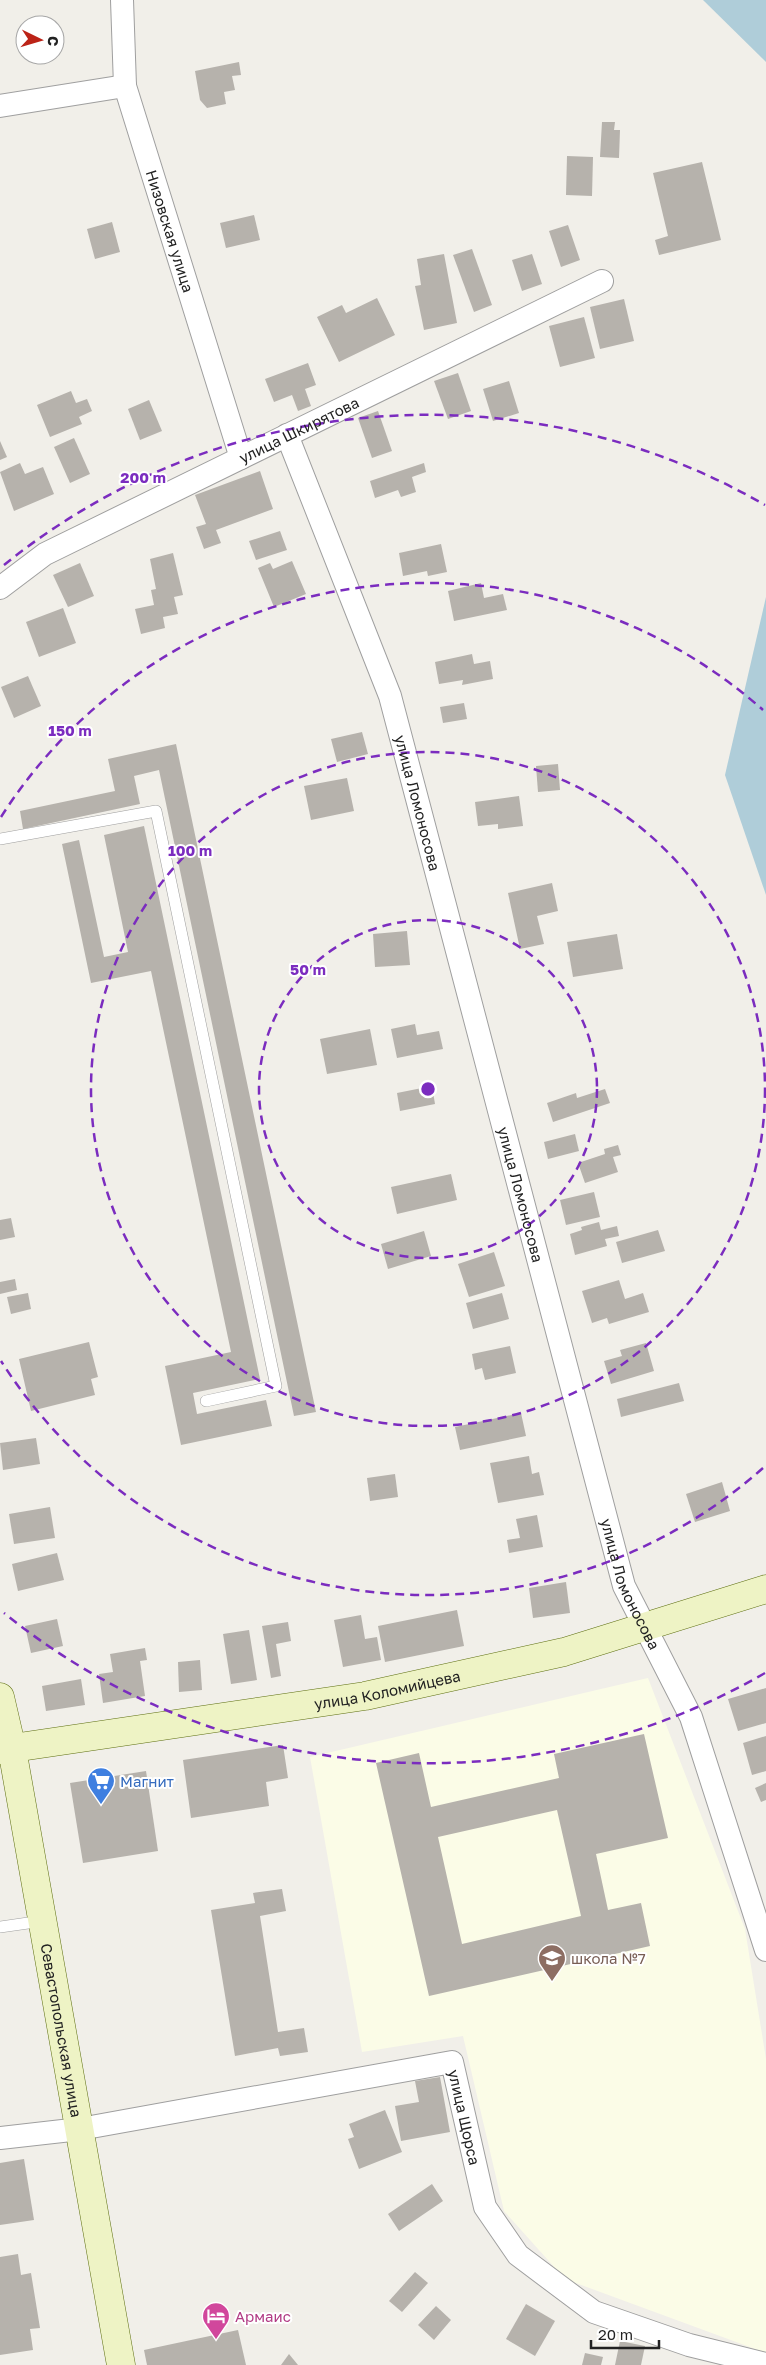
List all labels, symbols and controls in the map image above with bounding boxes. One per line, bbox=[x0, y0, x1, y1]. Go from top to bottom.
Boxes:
north arrow bbox=[15, 15, 65, 65]
text: С bbox=[45, 35, 62, 47]
street label: Низовская улица bbox=[143, 168, 198, 295]
street label: улица Шкирятова bbox=[236, 393, 362, 467]
text: 200 m bbox=[120, 468, 166, 486]
text: 150 m bbox=[48, 721, 92, 739]
street label: улица Ломоносова bbox=[392, 733, 445, 873]
text: 100 m bbox=[168, 841, 212, 859]
text: 50 m bbox=[290, 960, 326, 978]
centre of rings bbox=[419, 1080, 437, 1098]
street label: улица Ломоносова bbox=[495, 1125, 548, 1264]
street label: улица Ломоносова bbox=[598, 1516, 664, 1652]
street label: улица Коломийцева bbox=[313, 1666, 462, 1712]
supermarket icon: Магнит bbox=[86, 1766, 116, 1805]
place label: Магнит bbox=[120, 1772, 175, 1790]
street label: Севастопольская улица bbox=[38, 1942, 86, 2119]
school or university icon: школа №7 bbox=[537, 1943, 567, 1982]
place label: школа №7 bbox=[571, 1949, 646, 1967]
street label: улица Щорса bbox=[445, 2068, 484, 2167]
hotel icon: Армаис bbox=[201, 2301, 231, 2340]
place label: Армаис bbox=[235, 2307, 291, 2325]
scale bar bbox=[591, 2318, 658, 2350]
text: 20 m bbox=[598, 2325, 633, 2343]

